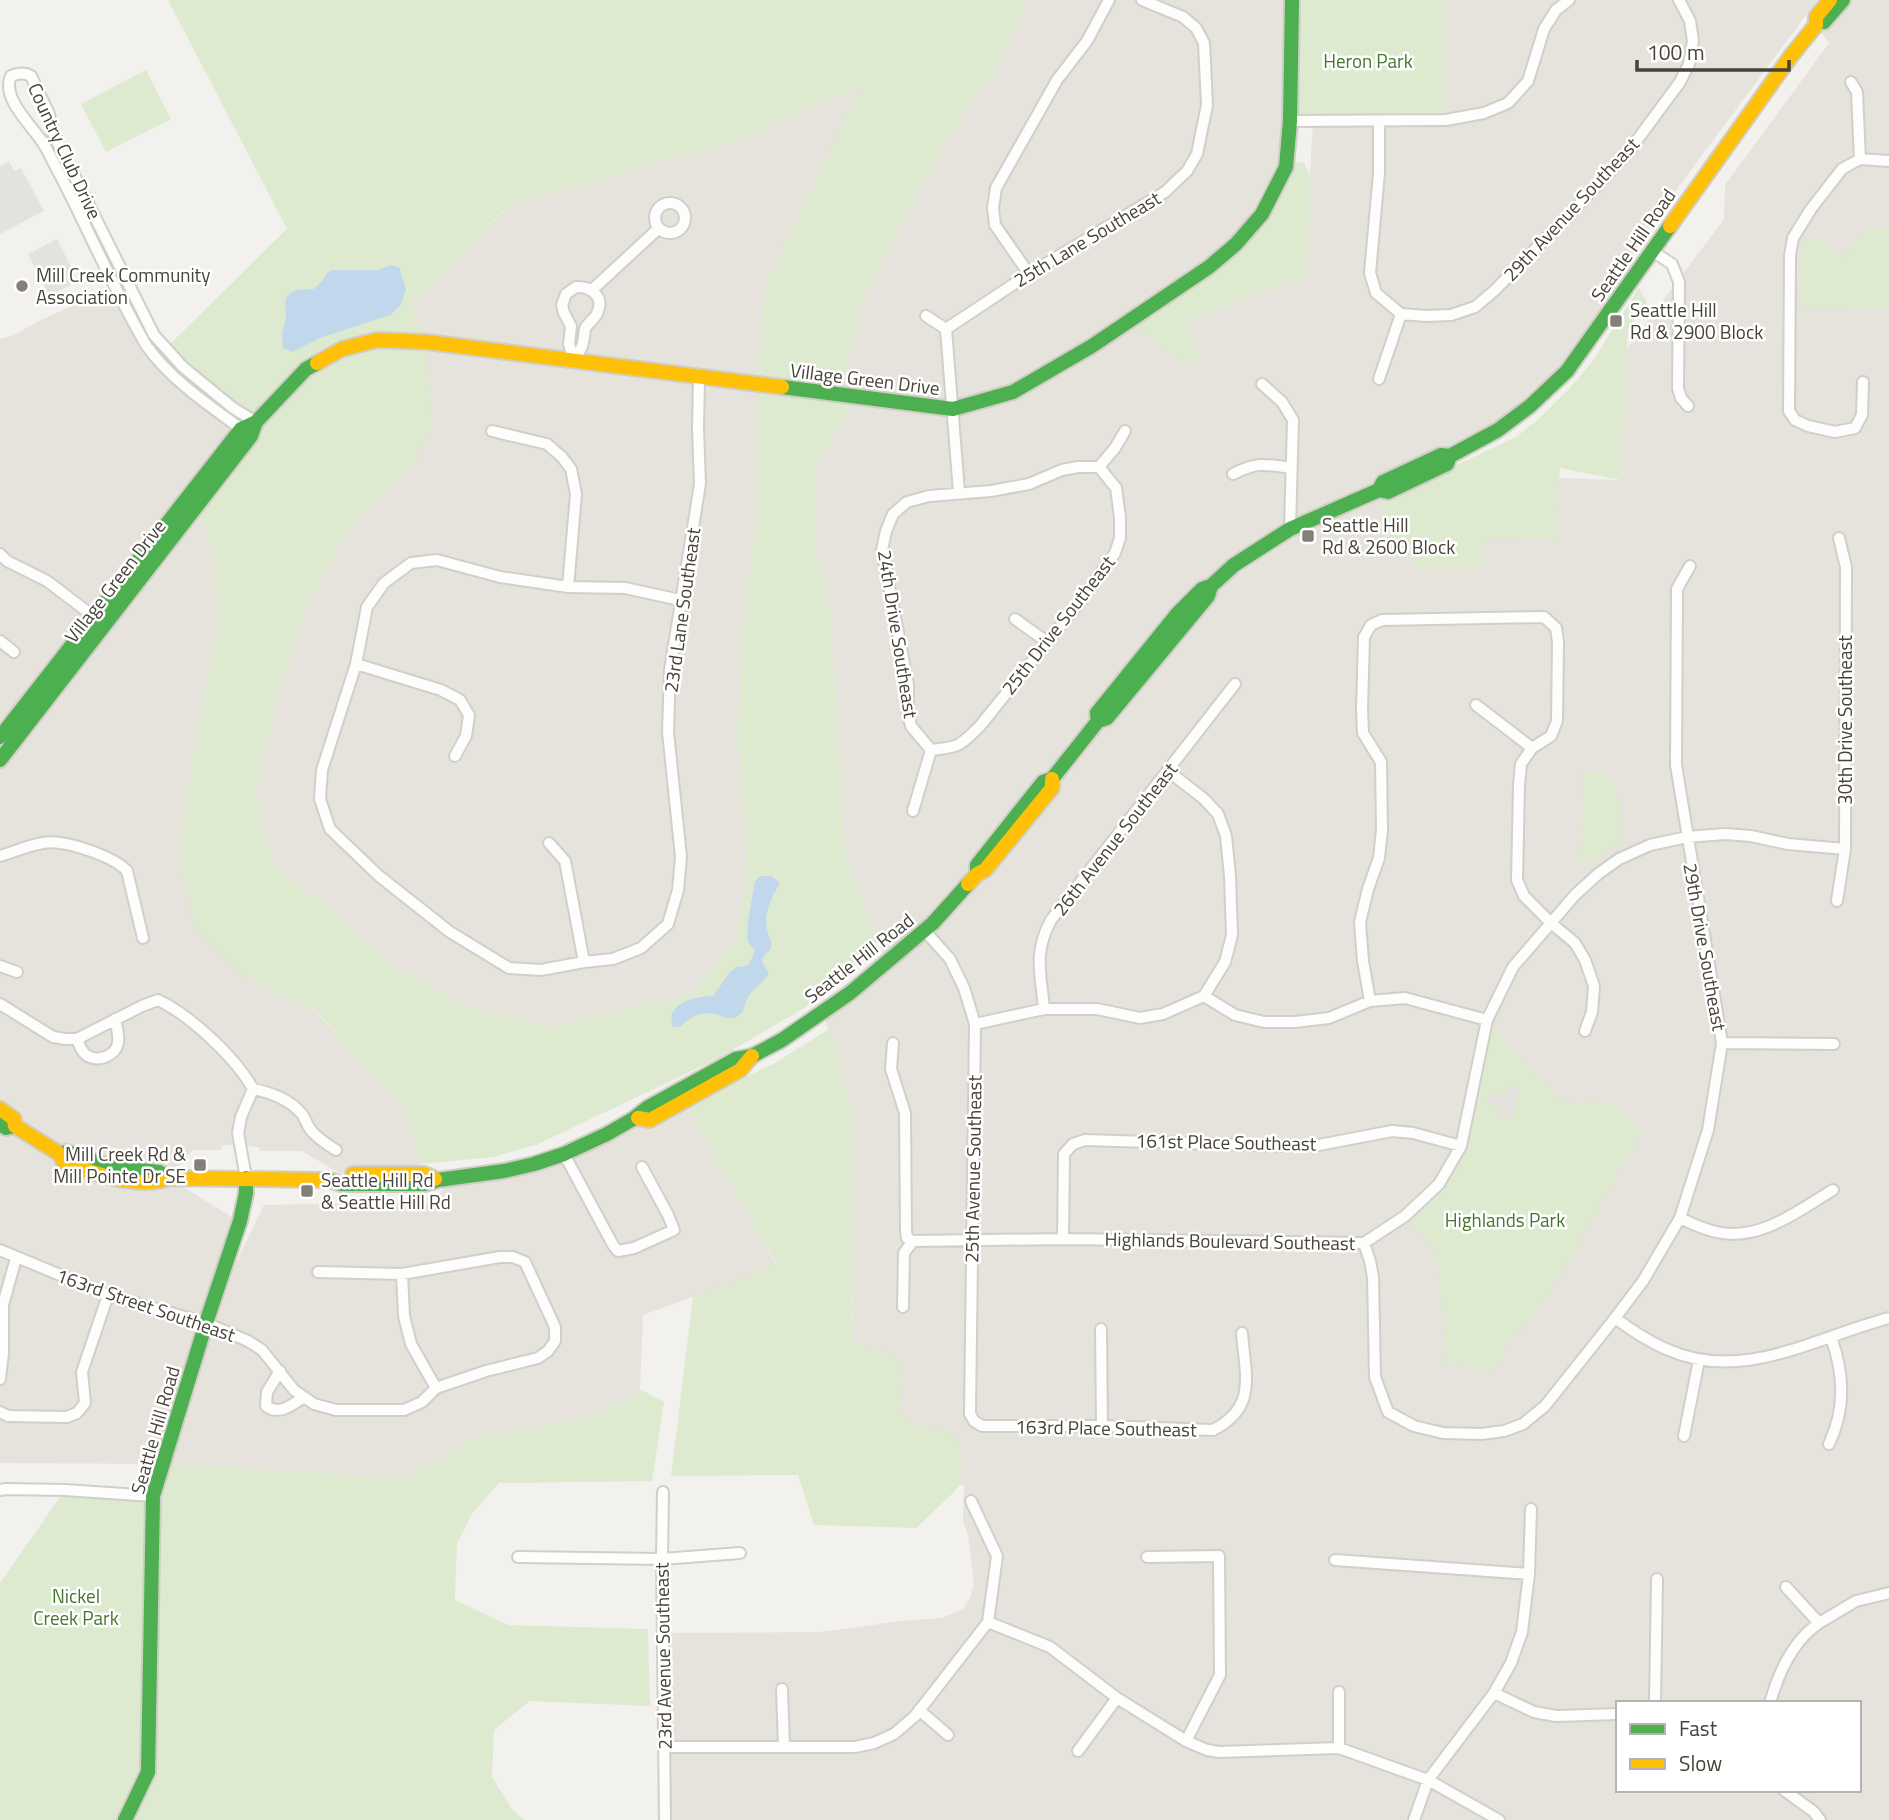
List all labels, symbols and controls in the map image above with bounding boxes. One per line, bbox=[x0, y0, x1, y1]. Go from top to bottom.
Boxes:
scale bar bbox=[1637, 28, 1789, 72]
text: 100 m bbox=[1647, 36, 1704, 68]
park label: Heron Park bbox=[1323, 46, 1413, 75]
street label: Country Club Drive bbox=[21, 78, 110, 224]
street label: 29th Avenue Southeast bbox=[1496, 130, 1646, 287]
street label: Seattle Hill Road bbox=[1583, 182, 1682, 307]
street label: 25th Lane Southeast bbox=[1008, 183, 1166, 294]
place label: Mill Creek Community Association bbox=[36, 260, 210, 311]
marker: Mill Creek Community Association bbox=[14, 278, 30, 294]
place label: Seattle Hill Rd & 2900 Block bbox=[1630, 295, 1763, 346]
marker: Seattle Hill Rd & 2900 Block bbox=[1608, 313, 1624, 329]
street label: Village Green Drive bbox=[789, 355, 941, 402]
place label: Seattle Hill Rd & 2600 Block bbox=[1322, 510, 1455, 561]
street label: Village Green Drive bbox=[57, 513, 172, 649]
street label: 23rd Lane Southeast bbox=[656, 525, 707, 694]
marker: Seattle Hill Rd & 2600 Block bbox=[1300, 528, 1316, 544]
street label: 24th Drive Southeast bbox=[871, 548, 926, 720]
street label: 25th Drive Southeast bbox=[994, 549, 1122, 701]
street label: 30th Drive Southeast bbox=[1830, 635, 1859, 805]
street label: 26th Avenue Southeast bbox=[1045, 755, 1184, 922]
street label: 29th Drive Southeast bbox=[1676, 861, 1735, 1033]
street label: Seattle Hill Road bbox=[798, 906, 920, 1010]
street label: 25th Avenue Southeast bbox=[956, 1074, 989, 1263]
street label: 161st Place Southeast bbox=[1135, 1125, 1317, 1158]
place label: Mill Creek Rd & Mill Pointe Dr SE bbox=[53, 1139, 186, 1190]
marker: Mill Creek Rd & Mill Pointe Dr SE bbox=[192, 1157, 208, 1173]
place label: Seattle Hill Rd & Seattle Hill Rd bbox=[321, 1165, 451, 1216]
marker: Seattle Hill Rd & Seattle Hill Rd bbox=[299, 1183, 315, 1199]
park label: Highlands Park bbox=[1445, 1205, 1565, 1234]
street label: Highlands Boulevard Southeast bbox=[1104, 1224, 1356, 1257]
street label: 163rd Street Southeast bbox=[53, 1260, 240, 1349]
street label: Seattle Hill Road bbox=[122, 1362, 187, 1497]
street label: 163rd Place Southeast bbox=[1015, 1411, 1197, 1444]
street label: 23rd Avenue Southeast bbox=[646, 1562, 679, 1750]
park label: Nickel Creek Park bbox=[33, 1581, 119, 1632]
legend bbox=[1616, 1701, 1861, 1792]
text: Fast bbox=[1679, 1712, 1718, 1744]
text: Slow bbox=[1679, 1747, 1722, 1779]

